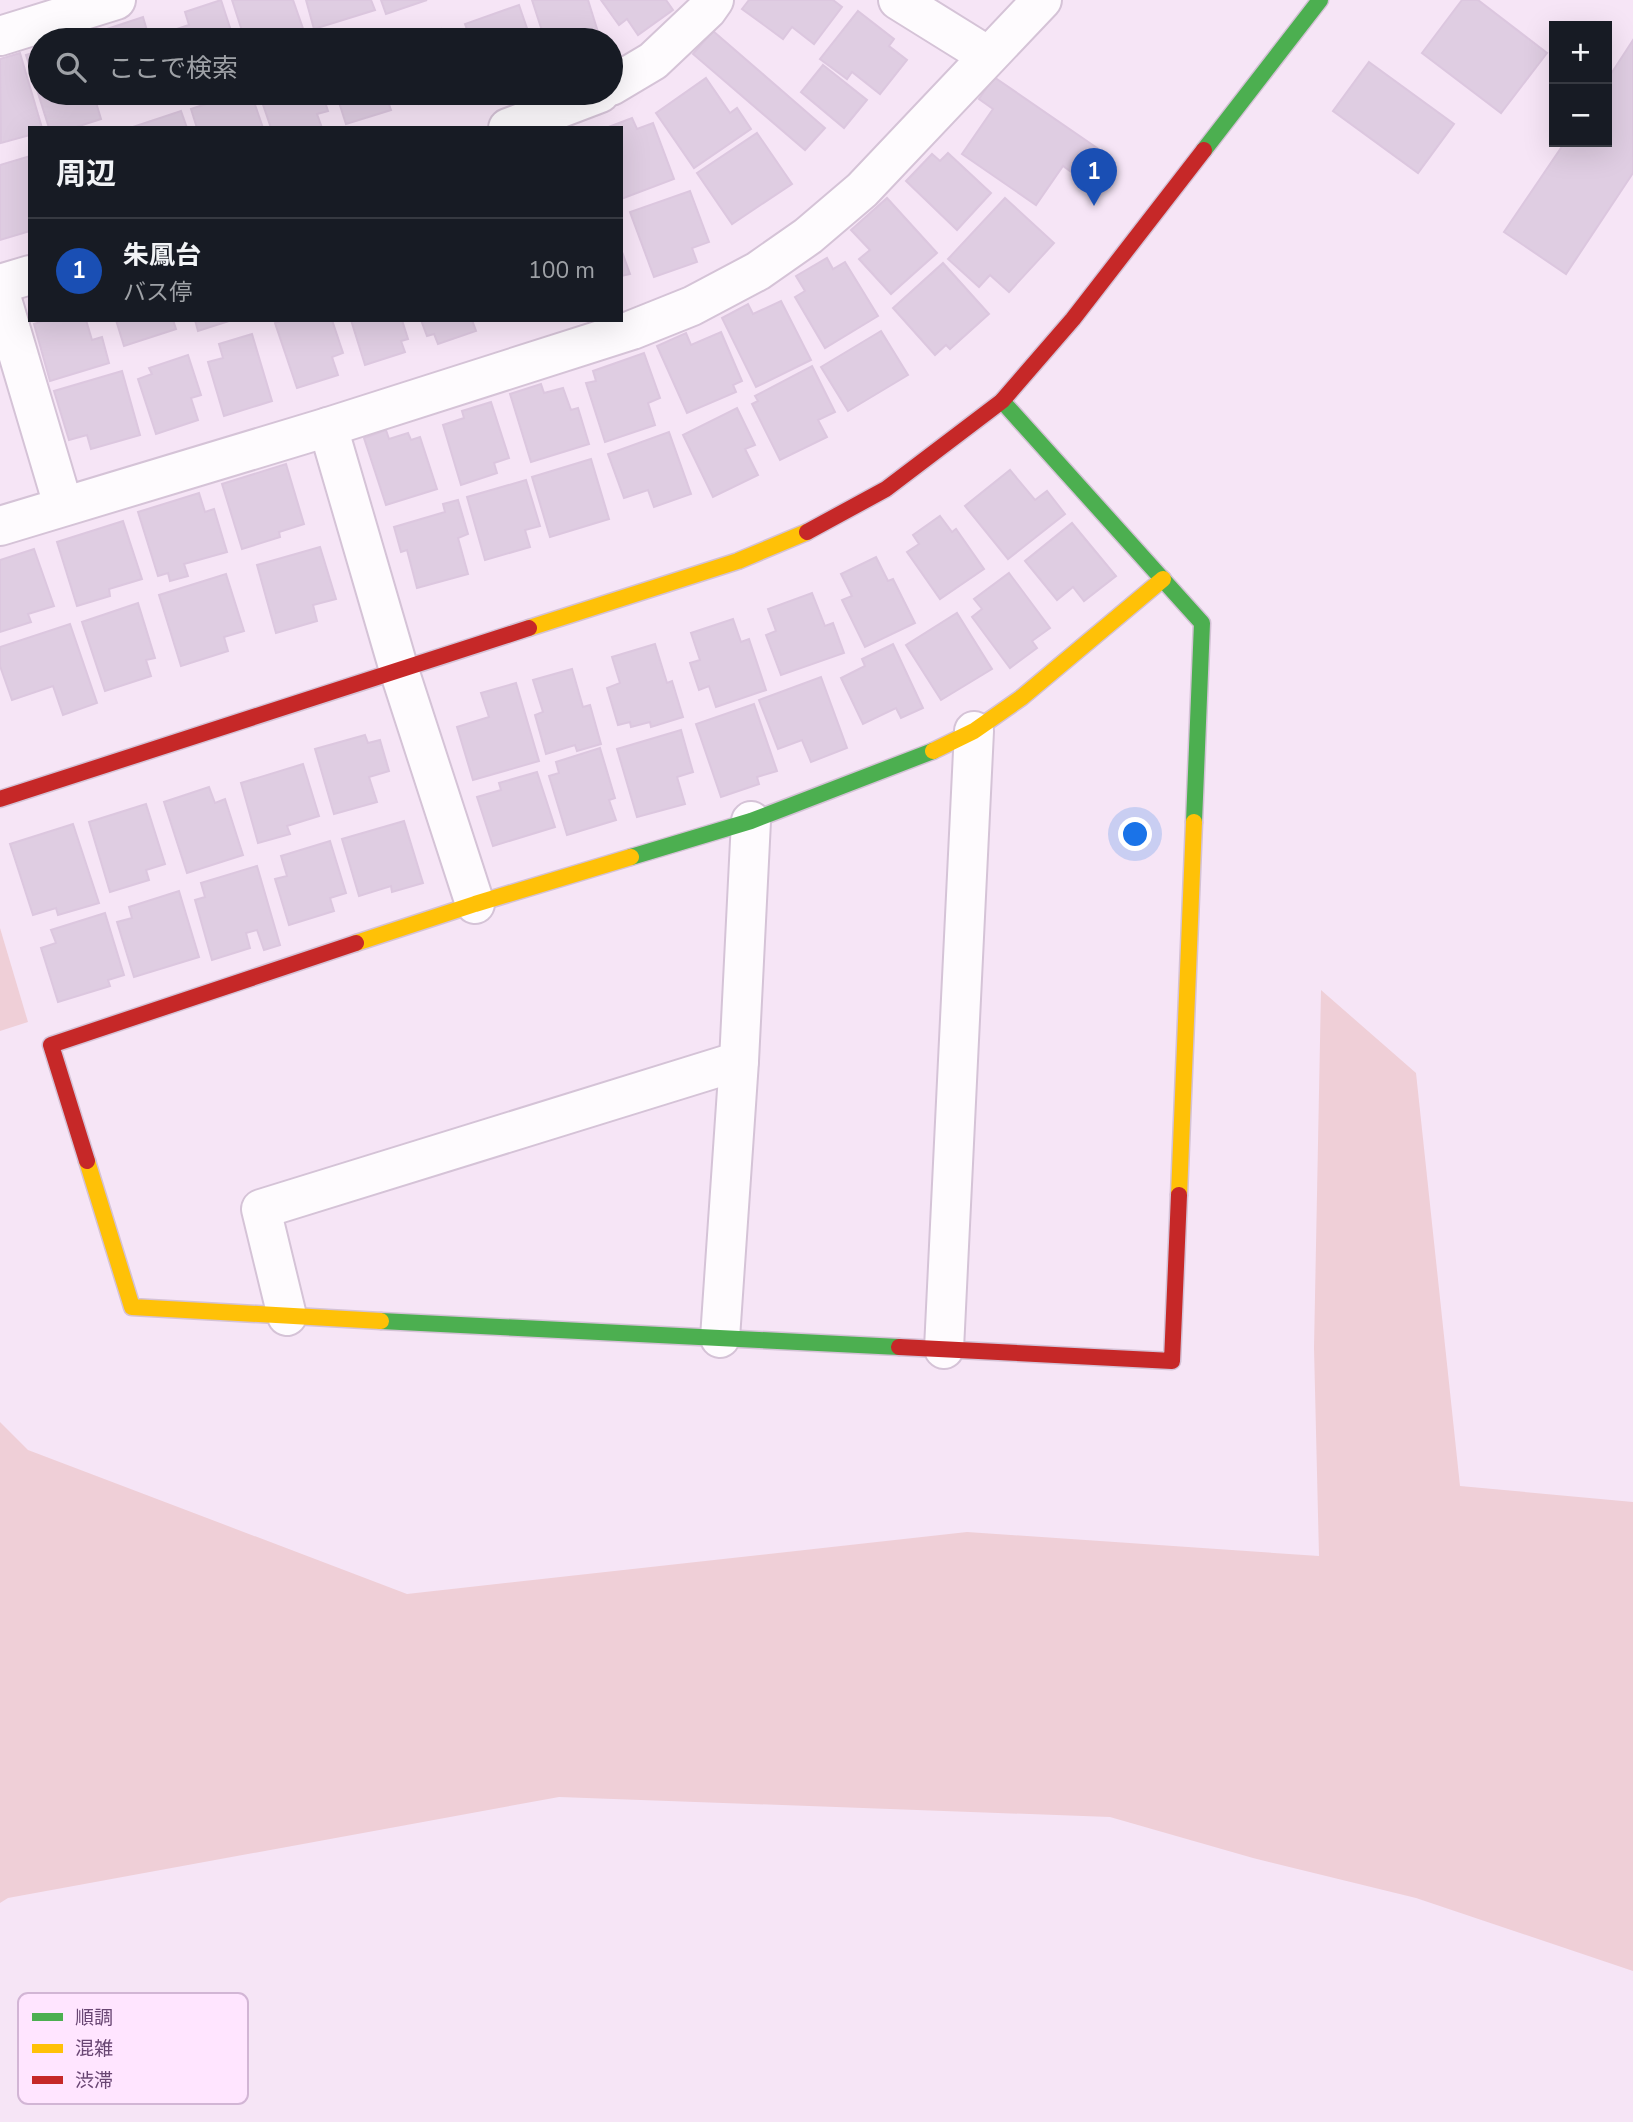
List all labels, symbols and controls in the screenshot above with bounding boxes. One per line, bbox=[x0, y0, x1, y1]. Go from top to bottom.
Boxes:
map controls bbox=[1549, 21, 1612, 147]
button: + bbox=[1549, 21, 1612, 84]
search box bbox=[28, 28, 623, 105]
icon: search bbox=[52, 48, 90, 86]
text: ここで検索 bbox=[108, 51, 238, 86]
button: − bbox=[1549, 84, 1612, 147]
pin: 1 bbox=[1071, 148, 1117, 206]
text: 周辺 bbox=[56, 154, 116, 195]
text: 朱鳳台 bbox=[123, 238, 201, 273]
text: 1 bbox=[72, 255, 86, 286]
text: 100 m bbox=[528, 255, 595, 286]
text: バス停 bbox=[123, 277, 192, 308]
your location bbox=[1118, 817, 1152, 851]
legend bbox=[18, 1993, 248, 2104]
text: 順調 bbox=[75, 2005, 113, 2031]
text: 混雑 bbox=[75, 2036, 113, 2062]
text: 渋滞 bbox=[75, 2068, 113, 2094]

